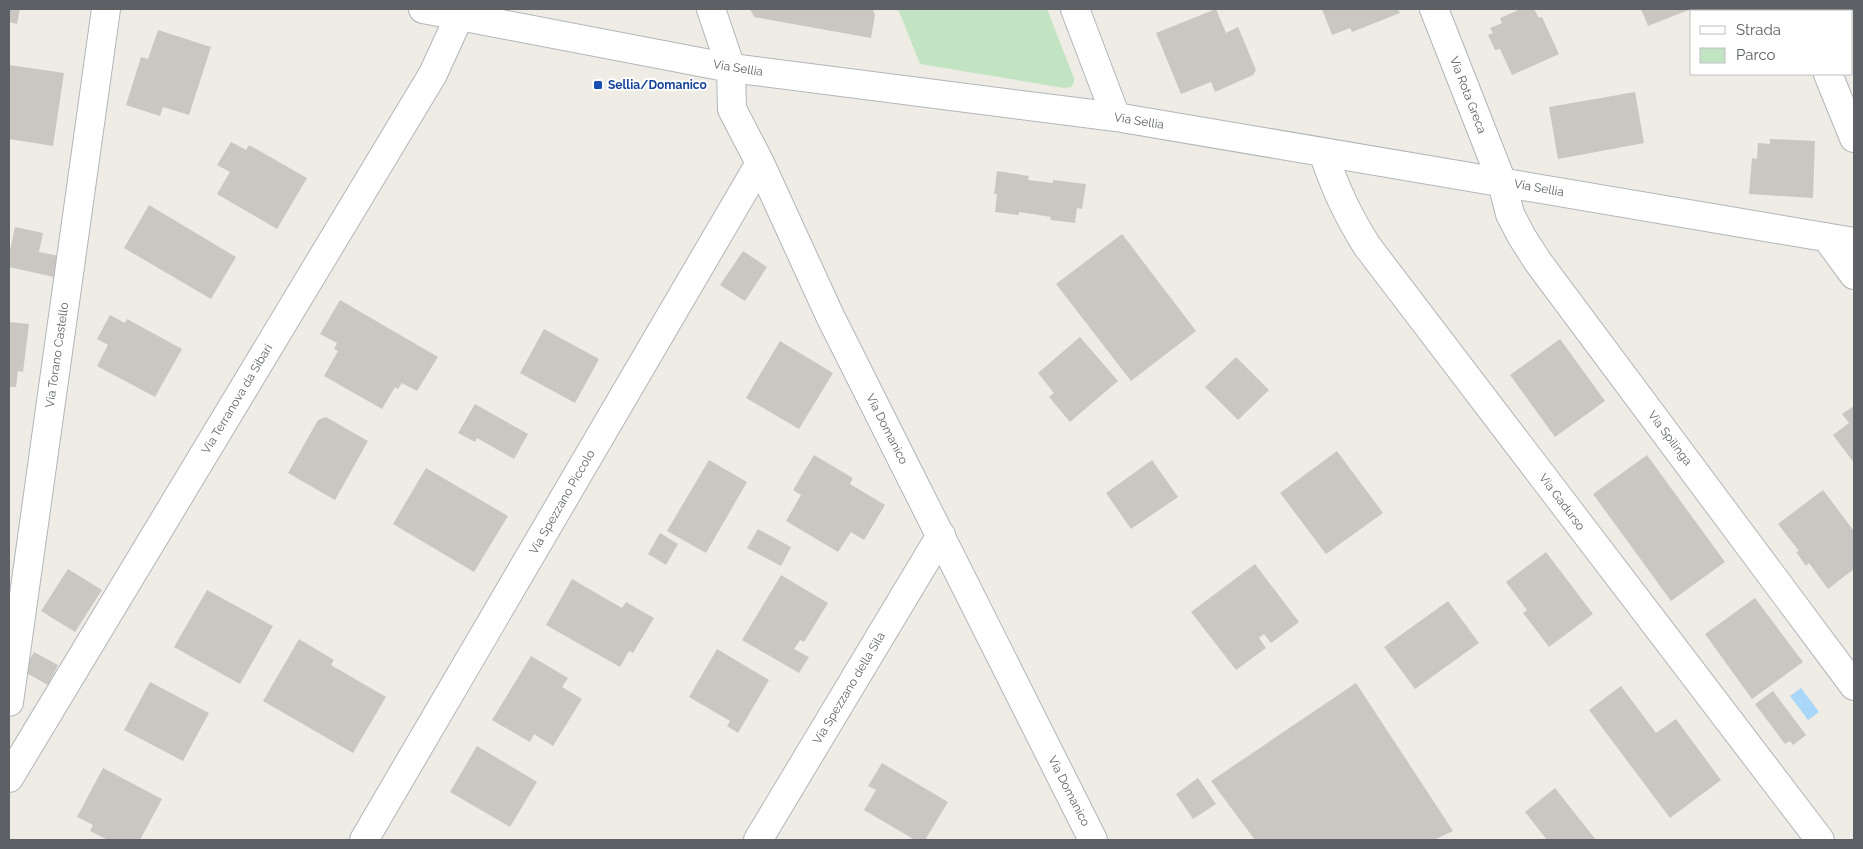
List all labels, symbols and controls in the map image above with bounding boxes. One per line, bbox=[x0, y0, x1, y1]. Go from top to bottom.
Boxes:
legend bbox=[1690, 10, 1853, 75]
text: Strada bbox=[1736, 21, 1781, 39]
text: Parco bbox=[1736, 46, 1776, 64]
street label: Via Rota Greca bbox=[1447, 54, 1489, 136]
street label: Via Sellia bbox=[712, 57, 764, 79]
place label: Sellia/Domanico bbox=[608, 78, 707, 92]
marker: Sellia/Domanico bbox=[592, 79, 604, 91]
street label: Via Sellia bbox=[1113, 110, 1165, 132]
street label: Via Sellia bbox=[1513, 177, 1565, 199]
street label: Via Torano Castello bbox=[43, 301, 71, 409]
street label: Via Terranova da Sibari bbox=[199, 342, 275, 456]
street label: Via Domanico bbox=[863, 392, 911, 466]
street label: Via Spilinga bbox=[1645, 408, 1695, 468]
street label: Via Spezzano Piccolo bbox=[526, 447, 598, 557]
street label: Via Gadurso bbox=[1536, 471, 1588, 533]
street label: Via Spezzano della Sila bbox=[810, 630, 888, 746]
street label: Via Domanico bbox=[1045, 754, 1093, 828]

